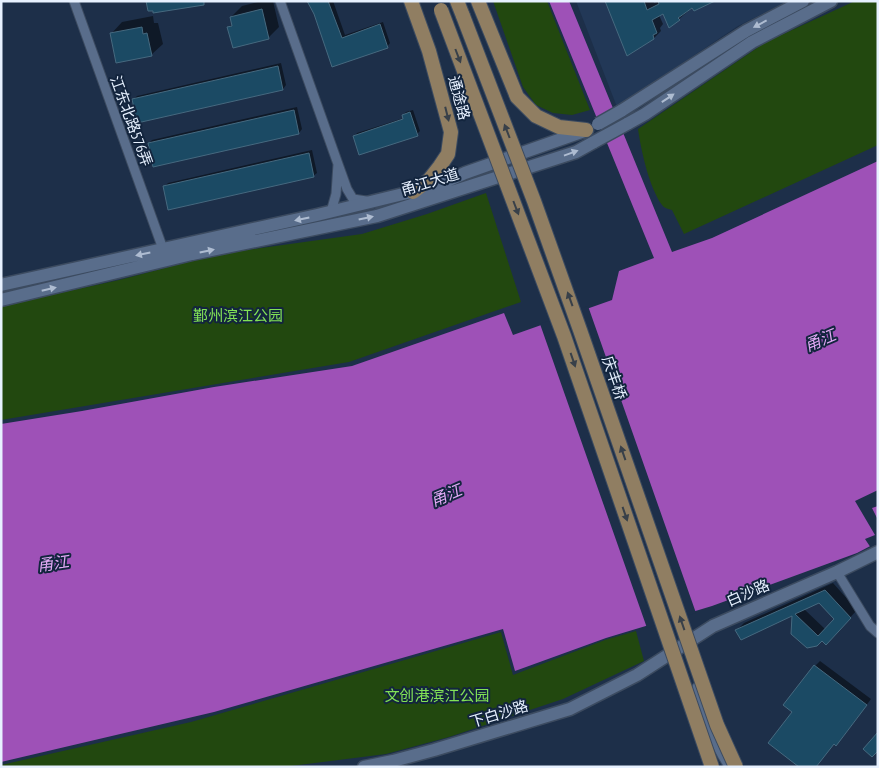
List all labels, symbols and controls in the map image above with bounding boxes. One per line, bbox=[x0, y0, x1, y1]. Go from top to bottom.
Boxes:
one-way arrow bbox=[753, 20, 767, 28]
one-way arrow bbox=[454, 49, 462, 64]
street label: 江东北路576弄 bbox=[106, 73, 157, 169]
street label: 通途路 bbox=[444, 74, 474, 122]
one-way arrow bbox=[661, 93, 675, 103]
one-way arrow bbox=[443, 107, 451, 122]
one-way arrow bbox=[503, 123, 510, 138]
one-way arrow bbox=[564, 149, 579, 157]
street label: 甬江大道 bbox=[398, 164, 461, 199]
one-way arrow bbox=[512, 201, 520, 216]
one-way arrow bbox=[358, 214, 374, 222]
one-way arrow bbox=[294, 215, 310, 223]
one-way arrow bbox=[199, 247, 214, 255]
one-way arrow bbox=[136, 250, 151, 258]
one-way arrow bbox=[41, 285, 56, 293]
one-way arrow bbox=[565, 292, 573, 307]
park label: 鄞州滨江公园 bbox=[193, 306, 283, 325]
water label: 甬江 bbox=[801, 324, 840, 355]
one-way arrow bbox=[569, 353, 577, 368]
street label: 庆丰桥 bbox=[598, 353, 631, 402]
one-way arrow bbox=[619, 445, 627, 460]
water label: 甬江 bbox=[427, 479, 466, 510]
one-way arrow bbox=[622, 507, 630, 522]
water label: 甬江 bbox=[36, 551, 72, 575]
street label: 白沙路 bbox=[723, 575, 772, 610]
one-way arrow bbox=[678, 615, 686, 630]
park label: 文创港滨江公园 bbox=[384, 686, 490, 705]
street label: 下白沙路 bbox=[467, 696, 530, 731]

